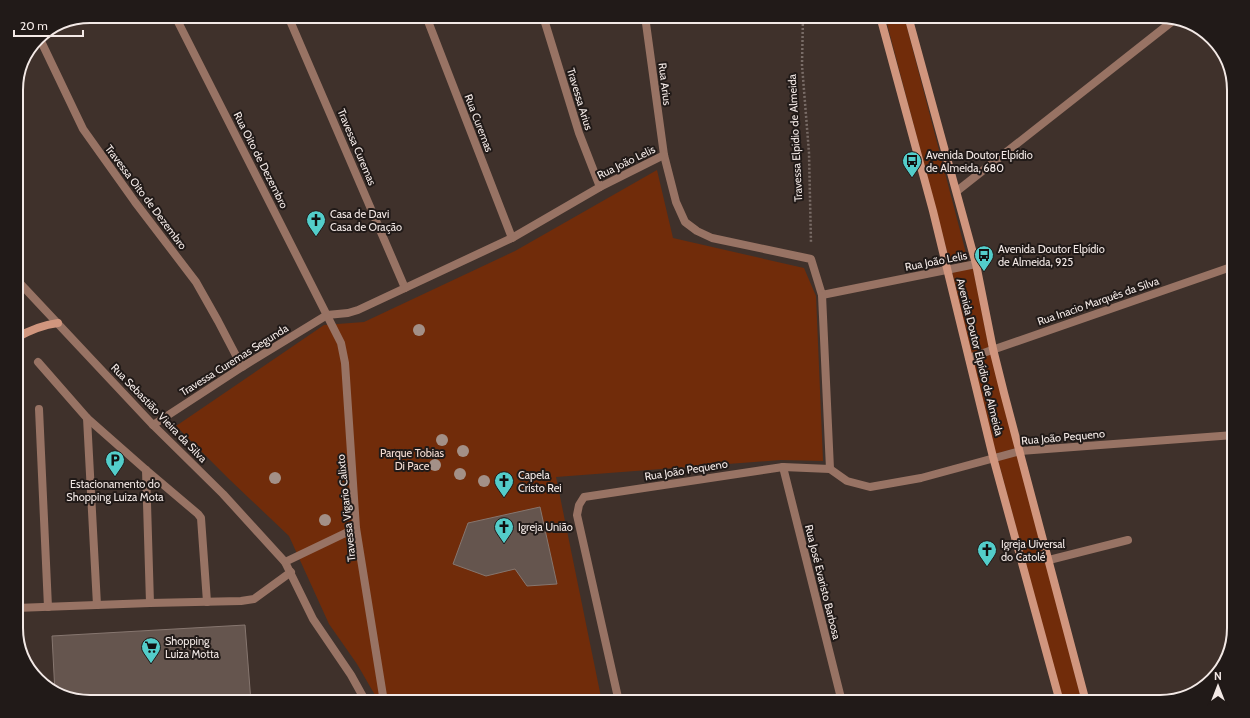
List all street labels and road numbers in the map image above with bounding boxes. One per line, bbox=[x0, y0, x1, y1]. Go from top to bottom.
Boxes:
street label: Rua Arius bbox=[655, 62, 675, 107]
street label: Travessa Arius bbox=[564, 66, 596, 132]
street label: Travessa Elpidio de Almeida bbox=[785, 73, 805, 202]
street label: Rua Curemas bbox=[462, 92, 497, 154]
street label: Travessa Curemas bbox=[335, 107, 380, 188]
street label: Rua Oito de Dezembro bbox=[231, 109, 291, 211]
street label: Travessa Oito de Dezembro bbox=[102, 142, 190, 252]
street label: Rua João Lelis bbox=[595, 142, 658, 182]
street label: Rua João Lelis bbox=[904, 248, 969, 274]
street label: Rua Inacio Marquês da Silva bbox=[1035, 273, 1161, 328]
street label: Avenida Doutor Elpídio de Almeida bbox=[954, 277, 1007, 438]
street label: Travessa Curemas Segunda bbox=[177, 320, 291, 399]
street label: Rua Sebastião Vieira da Silva bbox=[108, 361, 210, 466]
street label: Rua João Pequeno bbox=[1021, 426, 1105, 448]
street label: Travessa Vigario Calixto bbox=[333, 454, 359, 562]
street label: Rua João Pequeno bbox=[643, 457, 729, 483]
street label: Rua José Evaristo Barbosa bbox=[802, 523, 844, 642]

